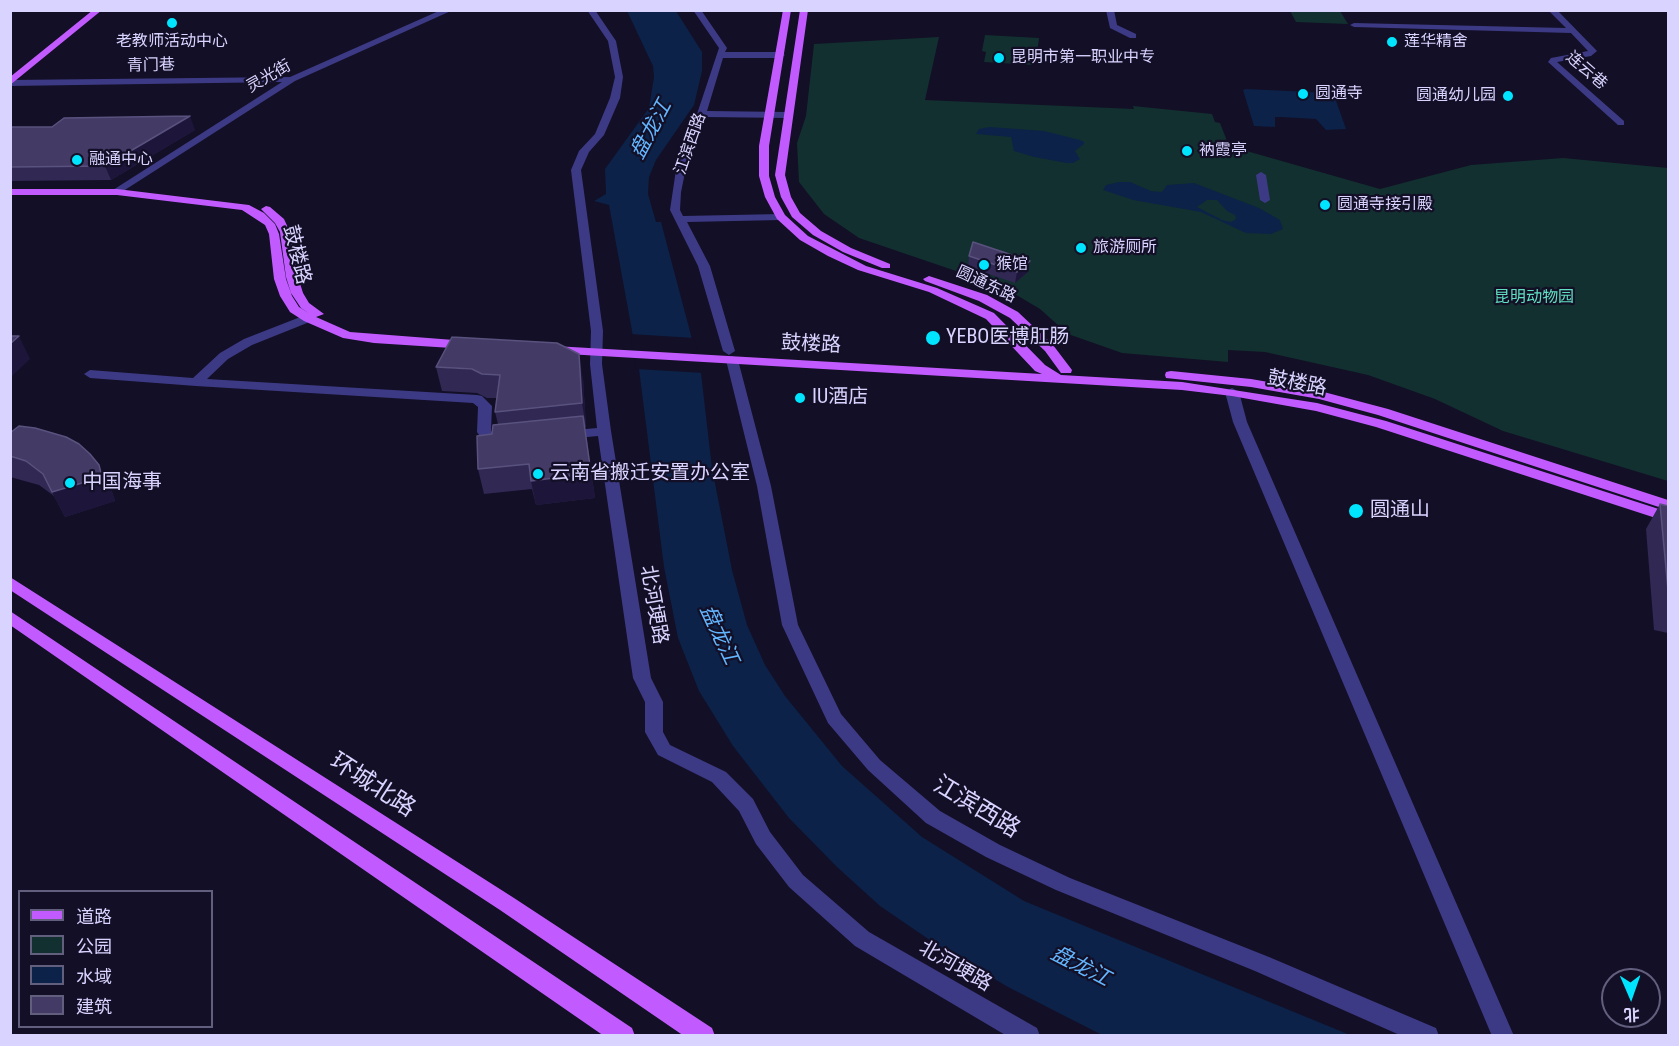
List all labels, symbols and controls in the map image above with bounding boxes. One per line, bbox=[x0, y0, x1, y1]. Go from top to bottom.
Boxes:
marker: 老教师活动中心 bbox=[165, 16, 179, 30]
place label: 老教师活动中心 bbox=[116, 32, 228, 52]
place label: 莲华精舍 bbox=[1404, 32, 1468, 52]
marker: 莲华精舍 bbox=[1385, 35, 1399, 49]
place label: 昆明市第一职业中专 bbox=[1011, 48, 1155, 68]
street label: 连云巷 bbox=[1562, 48, 1610, 94]
marker: 昆明市第一职业中专 bbox=[992, 51, 1006, 65]
street label: 青门巷 bbox=[127, 56, 175, 76]
street label: 灵光街 bbox=[243, 57, 295, 97]
place label: 圆通寺 bbox=[1315, 84, 1363, 104]
place label: 圆通幼儿园 bbox=[1416, 86, 1496, 106]
marker: 圆通寺 bbox=[1296, 87, 1310, 101]
marker: 圆通幼儿园 bbox=[1501, 89, 1515, 103]
water label: 盘龙江 bbox=[626, 96, 678, 164]
street label: 江滨西路 bbox=[672, 111, 710, 177]
place label: 衲霞亭 bbox=[1199, 141, 1247, 161]
marker: 衲霞亭 bbox=[1180, 144, 1194, 158]
place label: 融通中心 bbox=[89, 150, 153, 170]
marker: 融通中心 bbox=[70, 153, 84, 167]
place label: 圆通寺接引殿 bbox=[1337, 195, 1433, 215]
marker: 圆通寺接引殿 bbox=[1318, 198, 1332, 212]
street label: 鼓楼路 bbox=[277, 223, 315, 287]
place label: 旅游厕所 bbox=[1093, 238, 1157, 258]
marker: 旅游厕所 bbox=[1074, 241, 1088, 255]
place label: 猴馆 bbox=[996, 255, 1028, 275]
marker: 猴馆 bbox=[977, 258, 991, 272]
street label: 圆通东路 bbox=[953, 263, 1019, 307]
park label: 昆明动物园 bbox=[1494, 288, 1574, 308]
place label: YEBO医博肛肠 bbox=[946, 326, 1069, 350]
marker: YEBO医博肛肠 bbox=[924, 329, 942, 347]
street label: 鼓楼路 bbox=[780, 331, 842, 359]
street label: 鼓楼路 bbox=[1265, 366, 1329, 402]
place label: IU酒店 bbox=[812, 386, 868, 410]
marker: IU酒店 bbox=[793, 391, 807, 405]
place label: 云南省搬迁安置办公室 bbox=[550, 462, 750, 486]
marker: 云南省搬迁安置办公室 bbox=[531, 467, 545, 481]
place label: 中国海事 bbox=[82, 471, 162, 495]
marker: 中国海事 bbox=[63, 476, 77, 490]
place label: 圆通山 bbox=[1370, 499, 1430, 523]
marker: 圆通山 bbox=[1347, 502, 1365, 520]
street label: 北河埂路 bbox=[634, 564, 672, 646]
water label: 盘龙江 bbox=[693, 601, 743, 669]
street label: 环城北路 bbox=[324, 748, 420, 824]
street label: 江滨西路 bbox=[927, 771, 1025, 845]
legend bbox=[18, 890, 213, 1028]
text: 道路 bbox=[76, 906, 112, 927]
text: 公园 bbox=[76, 936, 112, 957]
street label: 北河埂路 bbox=[914, 937, 996, 997]
water label: 盘龙江 bbox=[1046, 941, 1114, 993]
text: 水域 bbox=[76, 966, 112, 987]
north arrow bbox=[1601, 968, 1661, 1028]
text: 建筑 bbox=[76, 996, 112, 1017]
text: 北 bbox=[1623, 1005, 1640, 1024]

